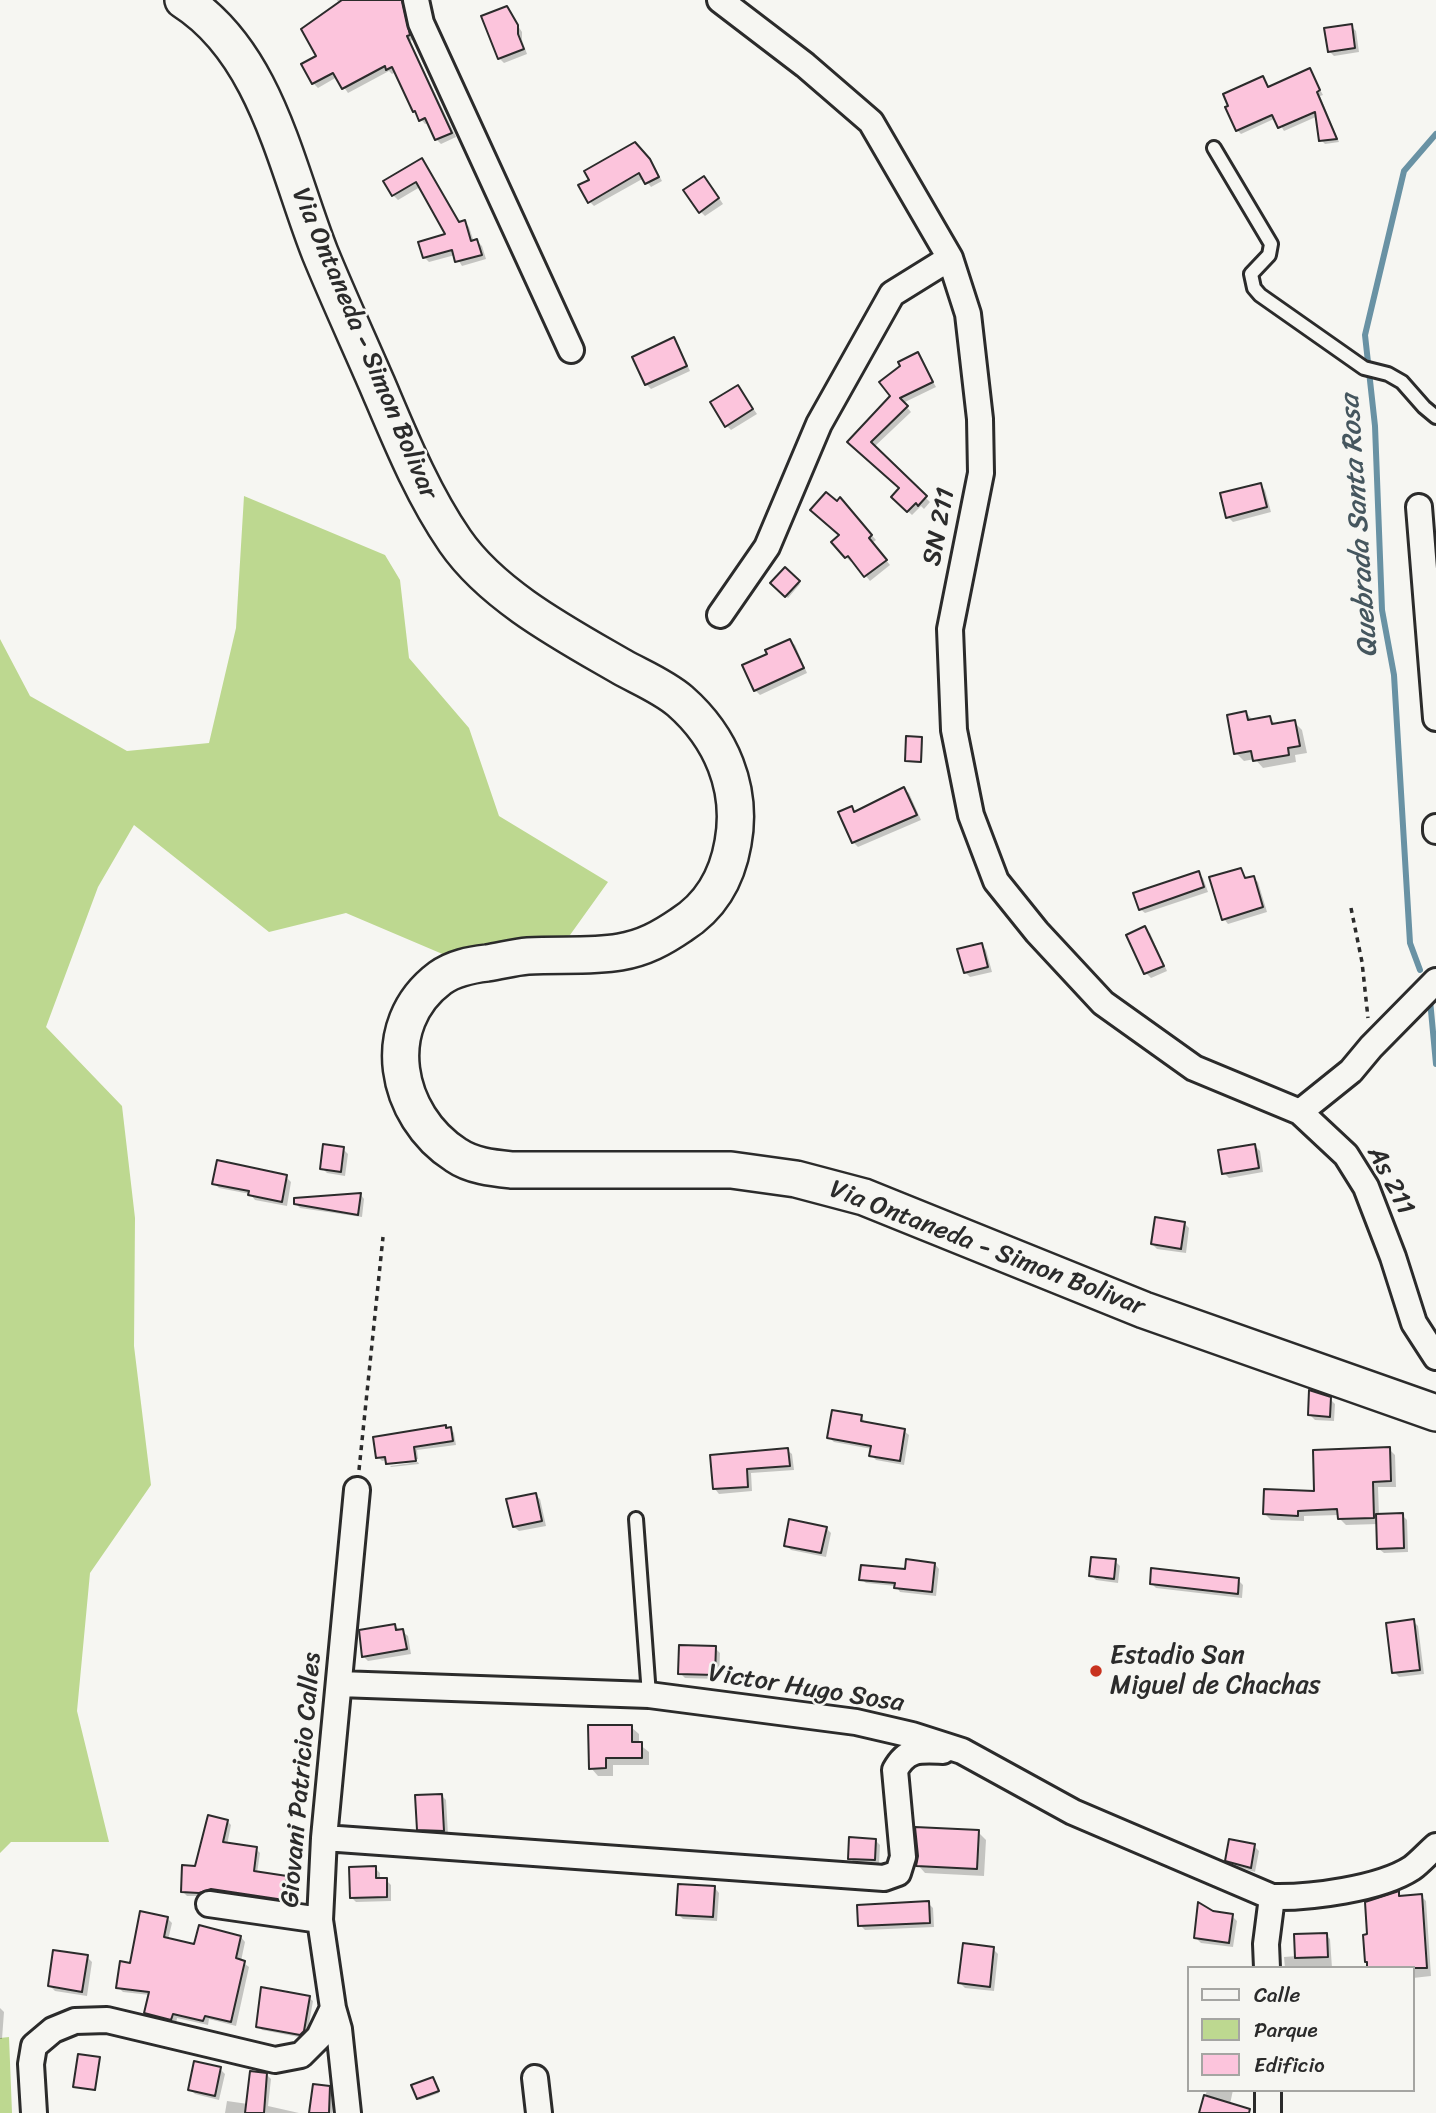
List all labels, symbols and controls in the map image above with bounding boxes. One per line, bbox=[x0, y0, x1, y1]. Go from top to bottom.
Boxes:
street label: Via Ontaneda - Simon Bolivar bbox=[284, 184, 444, 504]
water label: Quebrada Santa Rosa bbox=[1334, 394, 1386, 658]
street label: SN 211 bbox=[917, 485, 963, 569]
street label: As 211 bbox=[1360, 1141, 1420, 1221]
street label: Via Ontaneda - Simon Bolivar bbox=[825, 1174, 1149, 1324]
place label: Estadio San Miguel de Chachas bbox=[1110, 1640, 1320, 1702]
street label: Giovani Patricio Calles bbox=[275, 1651, 329, 1909]
street label: Victor Hugo Sosa bbox=[706, 1658, 906, 1720]
marker: Estadio San Miguel de Chachas bbox=[1088, 1663, 1104, 1679]
legend bbox=[1188, 1966, 1415, 2092]
text: Calle bbox=[1254, 1976, 1300, 2014]
text: Parque bbox=[1254, 2011, 1318, 2049]
text: Edificio bbox=[1254, 2046, 1325, 2084]

